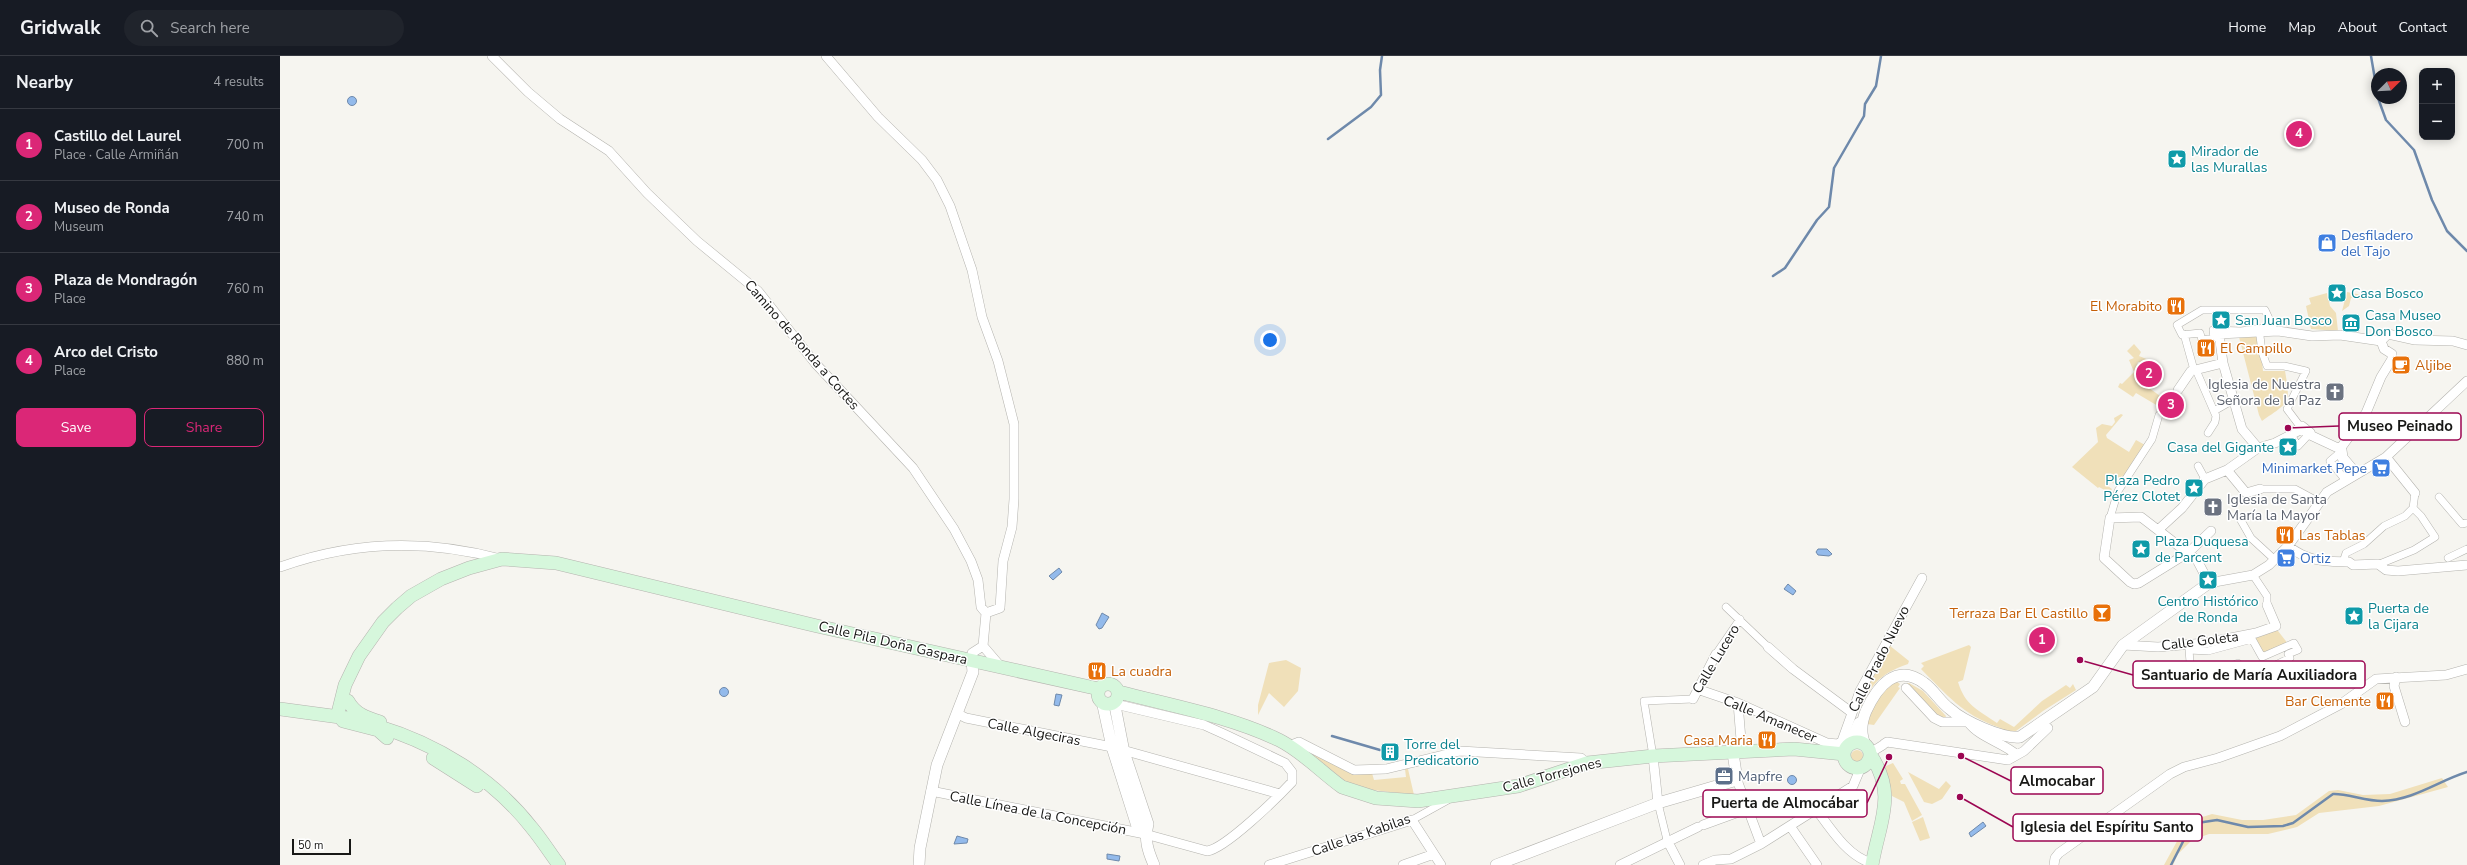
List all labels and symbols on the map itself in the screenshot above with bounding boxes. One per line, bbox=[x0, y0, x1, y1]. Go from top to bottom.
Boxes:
north arrow bbox=[2371, 68, 2407, 104]
pin: 4 bbox=[2286, 119, 2312, 149]
place label: Mirador de las Murallas bbox=[2191, 142, 2268, 177]
place icon: Mirador de las Murallas bbox=[2166, 148, 2188, 170]
place label: Desfiladero del Tajo bbox=[2341, 226, 2413, 261]
shop icon: Desfiladero del Tajo bbox=[2316, 232, 2338, 254]
street label: Camino de Ronda a Cortes bbox=[740, 276, 864, 414]
place icon: Casa Bosco bbox=[2326, 282, 2348, 304]
place label: Casa Bosco bbox=[2351, 284, 2424, 303]
restaurant icon: El Morabito bbox=[2165, 295, 2187, 317]
place label: El Morabito bbox=[2090, 297, 2162, 316]
place label: Casa Museo Don Bosco bbox=[2365, 306, 2441, 341]
place icon: San Juan Bosco bbox=[2210, 309, 2232, 331]
place label: San Juan Bosco bbox=[2235, 311, 2332, 330]
museum icon: Casa Museo Don Bosco bbox=[2340, 312, 2362, 334]
your location bbox=[1260, 330, 1280, 350]
restaurant icon: El Campillo bbox=[2195, 337, 2217, 359]
place label: El Campillo bbox=[2220, 339, 2292, 358]
cafe icon: Aljibe bbox=[2390, 354, 2412, 376]
place label: Aljibe bbox=[2415, 356, 2452, 375]
pin: 2 bbox=[2136, 359, 2162, 389]
place label: Iglesia de Nuestra Señora de la Paz bbox=[2208, 375, 2322, 410]
church icon: Iglesia de Nuestra Señora de la Paz bbox=[2324, 381, 2346, 403]
pin: 3 bbox=[2158, 390, 2184, 420]
callout: Museo Peinado bbox=[2339, 413, 2461, 440]
text: Museo Peinado bbox=[2347, 416, 2453, 436]
place icon: Casa del Gigante bbox=[2277, 436, 2299, 458]
place label: Casa del Gigante bbox=[2167, 438, 2274, 457]
supermarket icon: Minimarket Pepe bbox=[2370, 457, 2392, 479]
place label: Minimarket Pepe bbox=[2262, 459, 2367, 478]
place label: Plaza Pedro Pérez Clotet bbox=[2103, 471, 2180, 506]
place icon: Plaza Pedro Pérez Clotet bbox=[2183, 477, 2205, 499]
place label: Iglesia de Santa María la Mayor bbox=[2227, 490, 2327, 525]
church icon: Iglesia de Santa María la Mayor bbox=[2202, 496, 2224, 518]
restaurant icon: Las Tablas bbox=[2274, 524, 2296, 546]
place label: Las Tablas bbox=[2299, 526, 2366, 545]
place label: Plaza Duquesa de Parcent bbox=[2155, 532, 2249, 567]
place icon: Plaza Duquesa de Parcent bbox=[2130, 538, 2152, 560]
supermarket icon: Ortiz bbox=[2275, 547, 2297, 569]
place label: Ortiz bbox=[2300, 549, 2331, 568]
place icon: Centro Histórico de Ronda bbox=[2197, 569, 2219, 591]
place label: Centro Histórico de Ronda bbox=[2157, 592, 2259, 627]
place label: Puerta de la Cijara bbox=[2368, 599, 2429, 634]
street label: Calle Prado Nuevo bbox=[1844, 602, 1914, 715]
bar icon: Terraza Bar El Castillo bbox=[2091, 602, 2113, 624]
place label: Terraza Bar El Castillo bbox=[1950, 604, 2088, 623]
place icon: Puerta de la Cijara bbox=[2343, 605, 2365, 627]
street label: Calle Pila Doña Gaspara bbox=[817, 617, 969, 669]
street label: Calle Lucero bbox=[1688, 621, 1744, 697]
pin: 1 bbox=[2029, 625, 2055, 655]
street label: Calle Goleta bbox=[2160, 627, 2240, 655]
restaurant icon: La cuadra bbox=[1086, 660, 1108, 682]
callout: Santuario de María Auxiliadora bbox=[2133, 661, 2365, 688]
place label: La cuadra bbox=[1111, 662, 1172, 681]
text: Santuario de María Auxiliadora bbox=[2141, 665, 2357, 685]
restaurant icon: Bar Clemente bbox=[2374, 690, 2396, 712]
street label: Calle Amanecer bbox=[1720, 691, 1820, 747]
place label: Bar Clemente bbox=[2285, 692, 2371, 711]
street label: Calle Algeciras bbox=[986, 714, 1083, 750]
restaurant icon: Casa Maria bbox=[1756, 729, 1778, 751]
place label: Casa Maria bbox=[1684, 731, 1753, 750]
place label: Torre del Predicatorio bbox=[1404, 735, 1479, 770]
building icon: Torre del Predicatorio bbox=[1379, 741, 1401, 763]
street label: Calle Torrejones bbox=[1500, 753, 1604, 797]
office icon: Mapfre bbox=[1713, 765, 1735, 787]
place label: Mapfre bbox=[1738, 767, 1783, 786]
callout: Almocabar bbox=[2011, 767, 2103, 794]
text: Almocabar bbox=[2019, 771, 2095, 791]
street label: Calle Línea de la Concepción bbox=[948, 787, 1128, 839]
callout: Puerta de Almocábar bbox=[1703, 790, 1867, 817]
text: Puerta de Almocábar bbox=[1711, 793, 1859, 813]
street label: Calle las Kabilas bbox=[1309, 809, 1413, 861]
callout: Iglesia del Espíritu Santo bbox=[2013, 814, 2202, 841]
text: Iglesia del Espíritu Santo bbox=[2020, 817, 2194, 837]
scale bar bbox=[292, 837, 351, 856]

